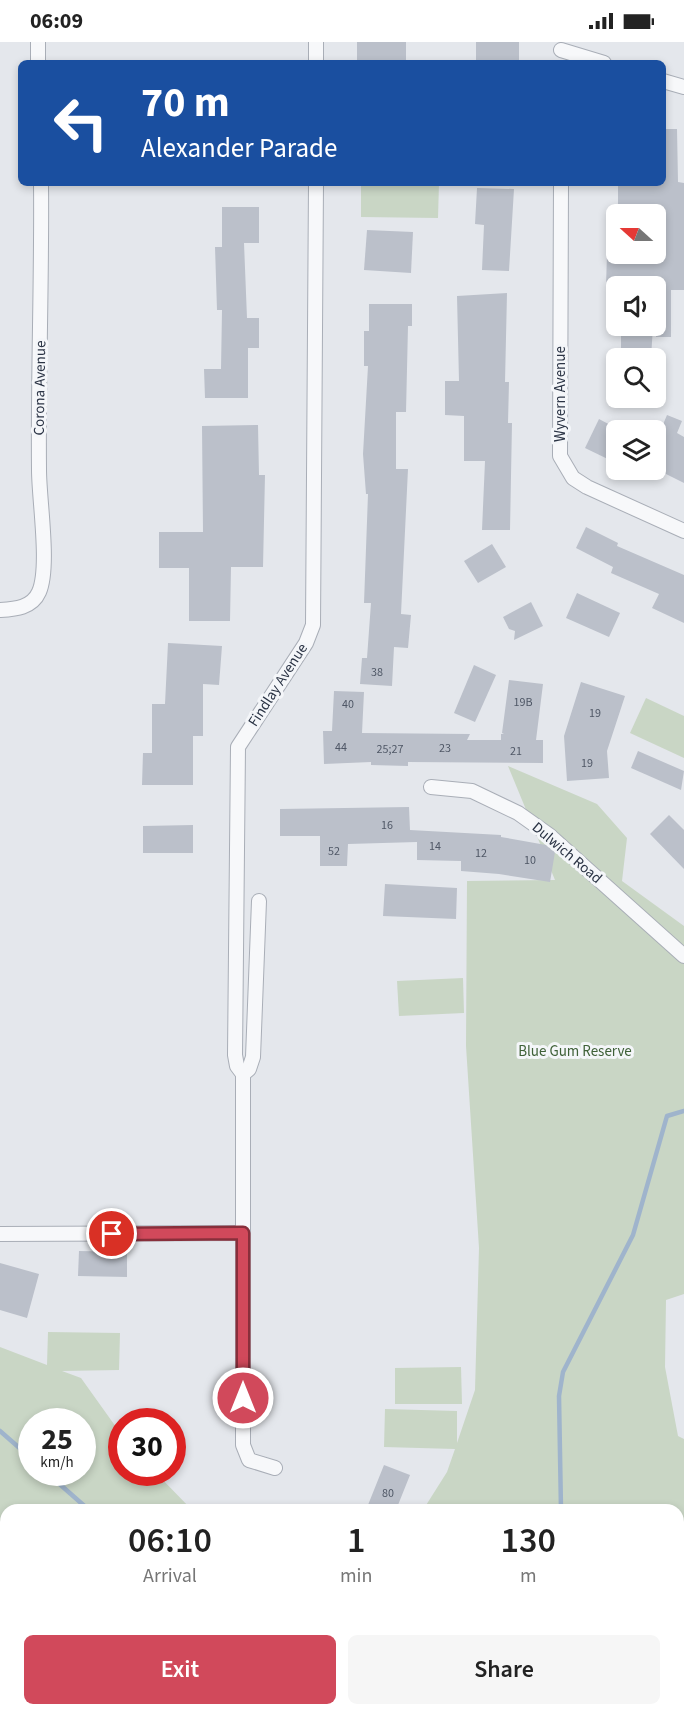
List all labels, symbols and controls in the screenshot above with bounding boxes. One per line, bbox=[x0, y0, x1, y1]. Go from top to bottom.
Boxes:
text: 06:09 bbox=[30, 5, 83, 37]
text: 70 m bbox=[141, 73, 230, 133]
icon: left bbox=[42, 84, 120, 162]
text: Alexander Parade bbox=[141, 129, 338, 168]
north arrow bbox=[606, 204, 666, 264]
map controls bbox=[606, 204, 666, 480]
button: sound bbox=[606, 276, 666, 336]
street label: Corona Avenue bbox=[29, 340, 51, 436]
street label: Wyvern Avenue bbox=[550, 346, 571, 442]
button: search bbox=[606, 348, 666, 408]
button: layers bbox=[606, 420, 666, 480]
street label: Findlay Avenue bbox=[243, 639, 313, 731]
house number: 38 bbox=[371, 664, 383, 681]
house number: 19B bbox=[514, 694, 532, 711]
house number: 40 bbox=[342, 696, 354, 713]
house number: 19 bbox=[589, 705, 601, 722]
house number: 44 bbox=[335, 739, 347, 756]
house number: 23 bbox=[439, 740, 451, 757]
house number: 25;27 bbox=[377, 741, 403, 758]
house number: 21 bbox=[510, 743, 522, 760]
house number: 19 bbox=[581, 755, 593, 772]
house number: 16 bbox=[381, 817, 393, 834]
street label: Dulwich Road bbox=[527, 817, 607, 889]
house number: 14 bbox=[429, 838, 441, 855]
house number: 52 bbox=[328, 843, 340, 860]
house number: 12 bbox=[475, 845, 487, 862]
house number: 10 bbox=[524, 852, 536, 869]
park label: Blue Gum Reserve bbox=[518, 1041, 632, 1062]
pin bbox=[86, 1208, 137, 1259]
icon: arrive bbox=[95, 1217, 128, 1250]
position arrow bbox=[211, 1366, 275, 1430]
speed limit sign: 30 bbox=[108, 1408, 186, 1486]
text: 25 bbox=[41, 1418, 73, 1461]
text: km/h bbox=[40, 1452, 74, 1473]
house number: 80 bbox=[382, 1485, 394, 1502]
text: 06:10 bbox=[128, 1515, 212, 1566]
text: 1 bbox=[347, 1515, 365, 1566]
text: 130 bbox=[500, 1515, 556, 1566]
text: Arrival bbox=[143, 1562, 197, 1590]
text: min bbox=[340, 1562, 372, 1590]
text: m bbox=[520, 1562, 536, 1590]
button: Exit bbox=[24, 1635, 336, 1704]
button: Share bbox=[348, 1635, 660, 1704]

